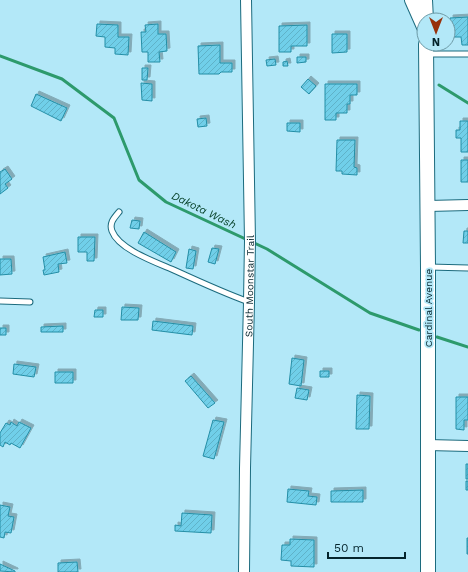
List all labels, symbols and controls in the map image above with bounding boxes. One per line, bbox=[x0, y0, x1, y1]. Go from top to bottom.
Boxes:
north arrow bbox=[416, 12, 456, 52]
text: N bbox=[432, 35, 440, 48]
water label: Dakota Wash bbox=[169, 189, 238, 232]
street label: South Moonstar Trail bbox=[243, 235, 256, 337]
street label: Cardinal Avenue bbox=[423, 269, 434, 347]
scale bar bbox=[328, 534, 405, 560]
text: 50 m bbox=[334, 541, 364, 555]

